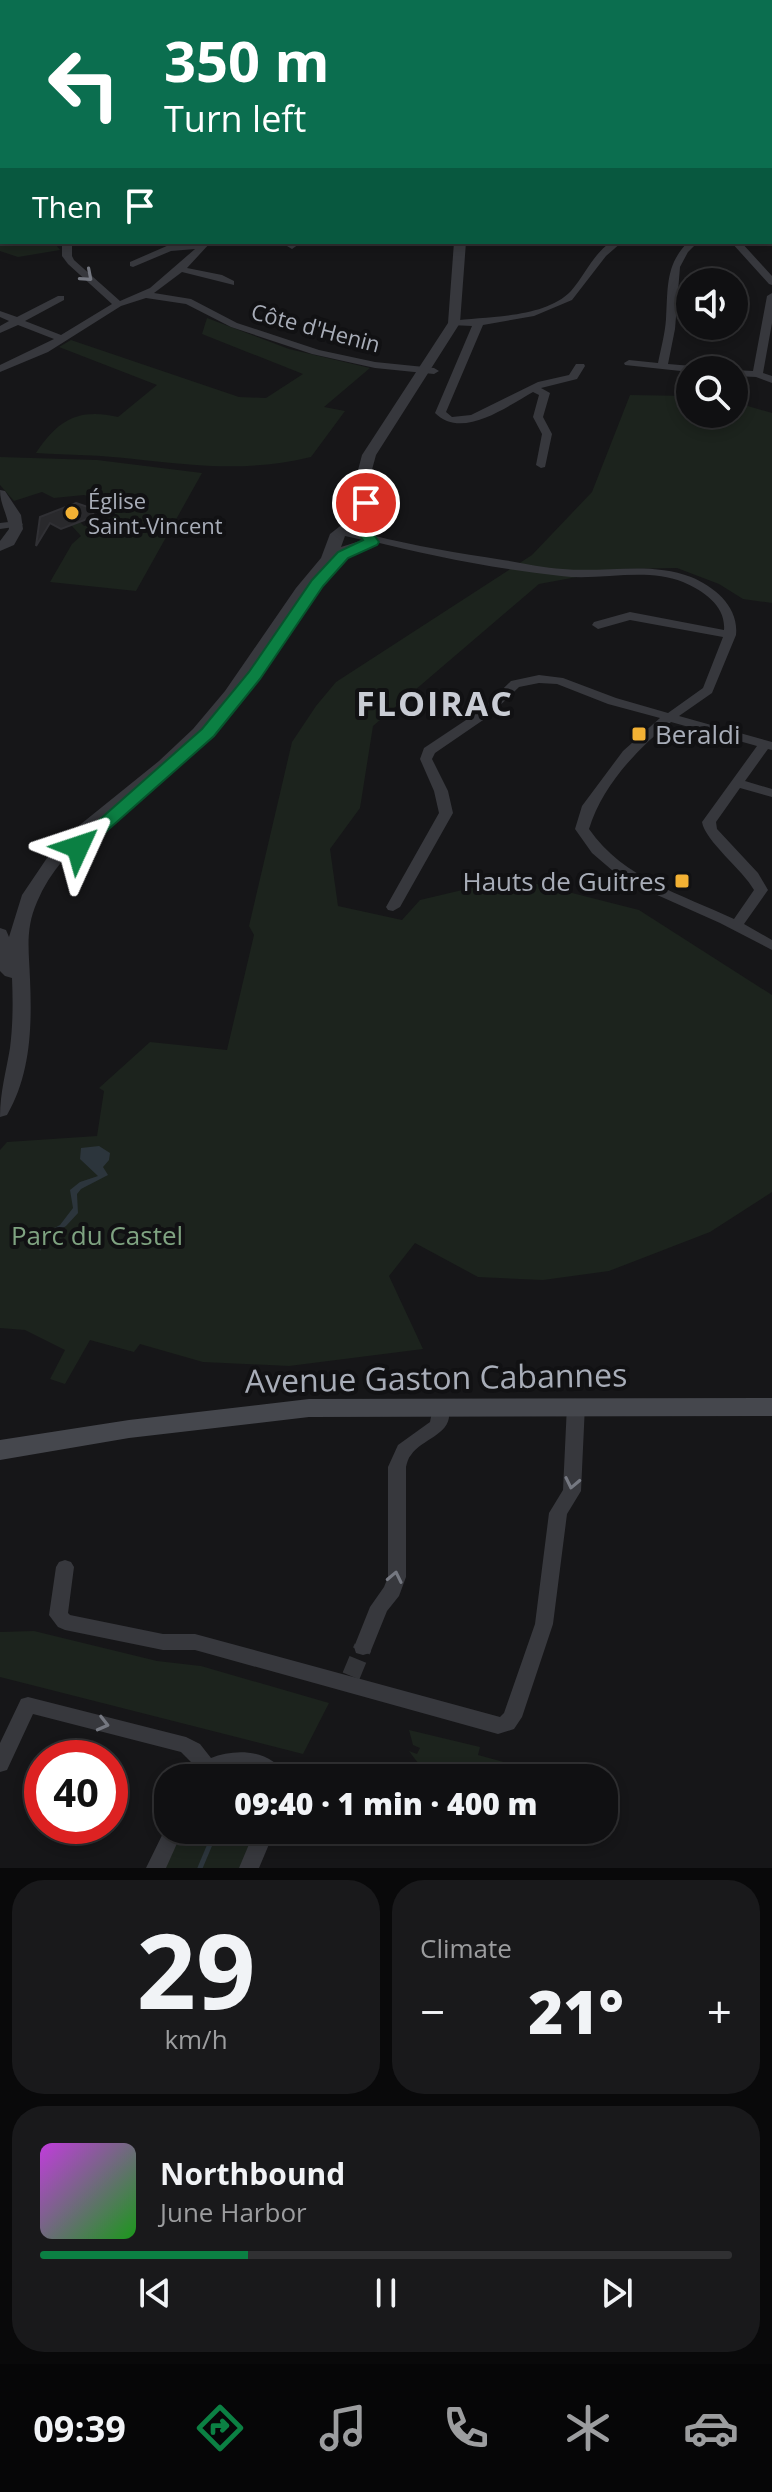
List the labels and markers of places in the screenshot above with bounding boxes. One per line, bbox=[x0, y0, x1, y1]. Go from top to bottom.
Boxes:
pin bbox=[332, 469, 400, 537]
place label: Église Saint-Vincent bbox=[88, 485, 223, 540]
marker: Église Saint-Vincent bbox=[63, 504, 81, 522]
place label: Beraldi bbox=[655, 716, 741, 752]
marker: Beraldi bbox=[630, 725, 648, 743]
place label: Hauts de Guitres bbox=[462, 863, 666, 899]
marker: Hauts de Guitres bbox=[673, 872, 691, 890]

